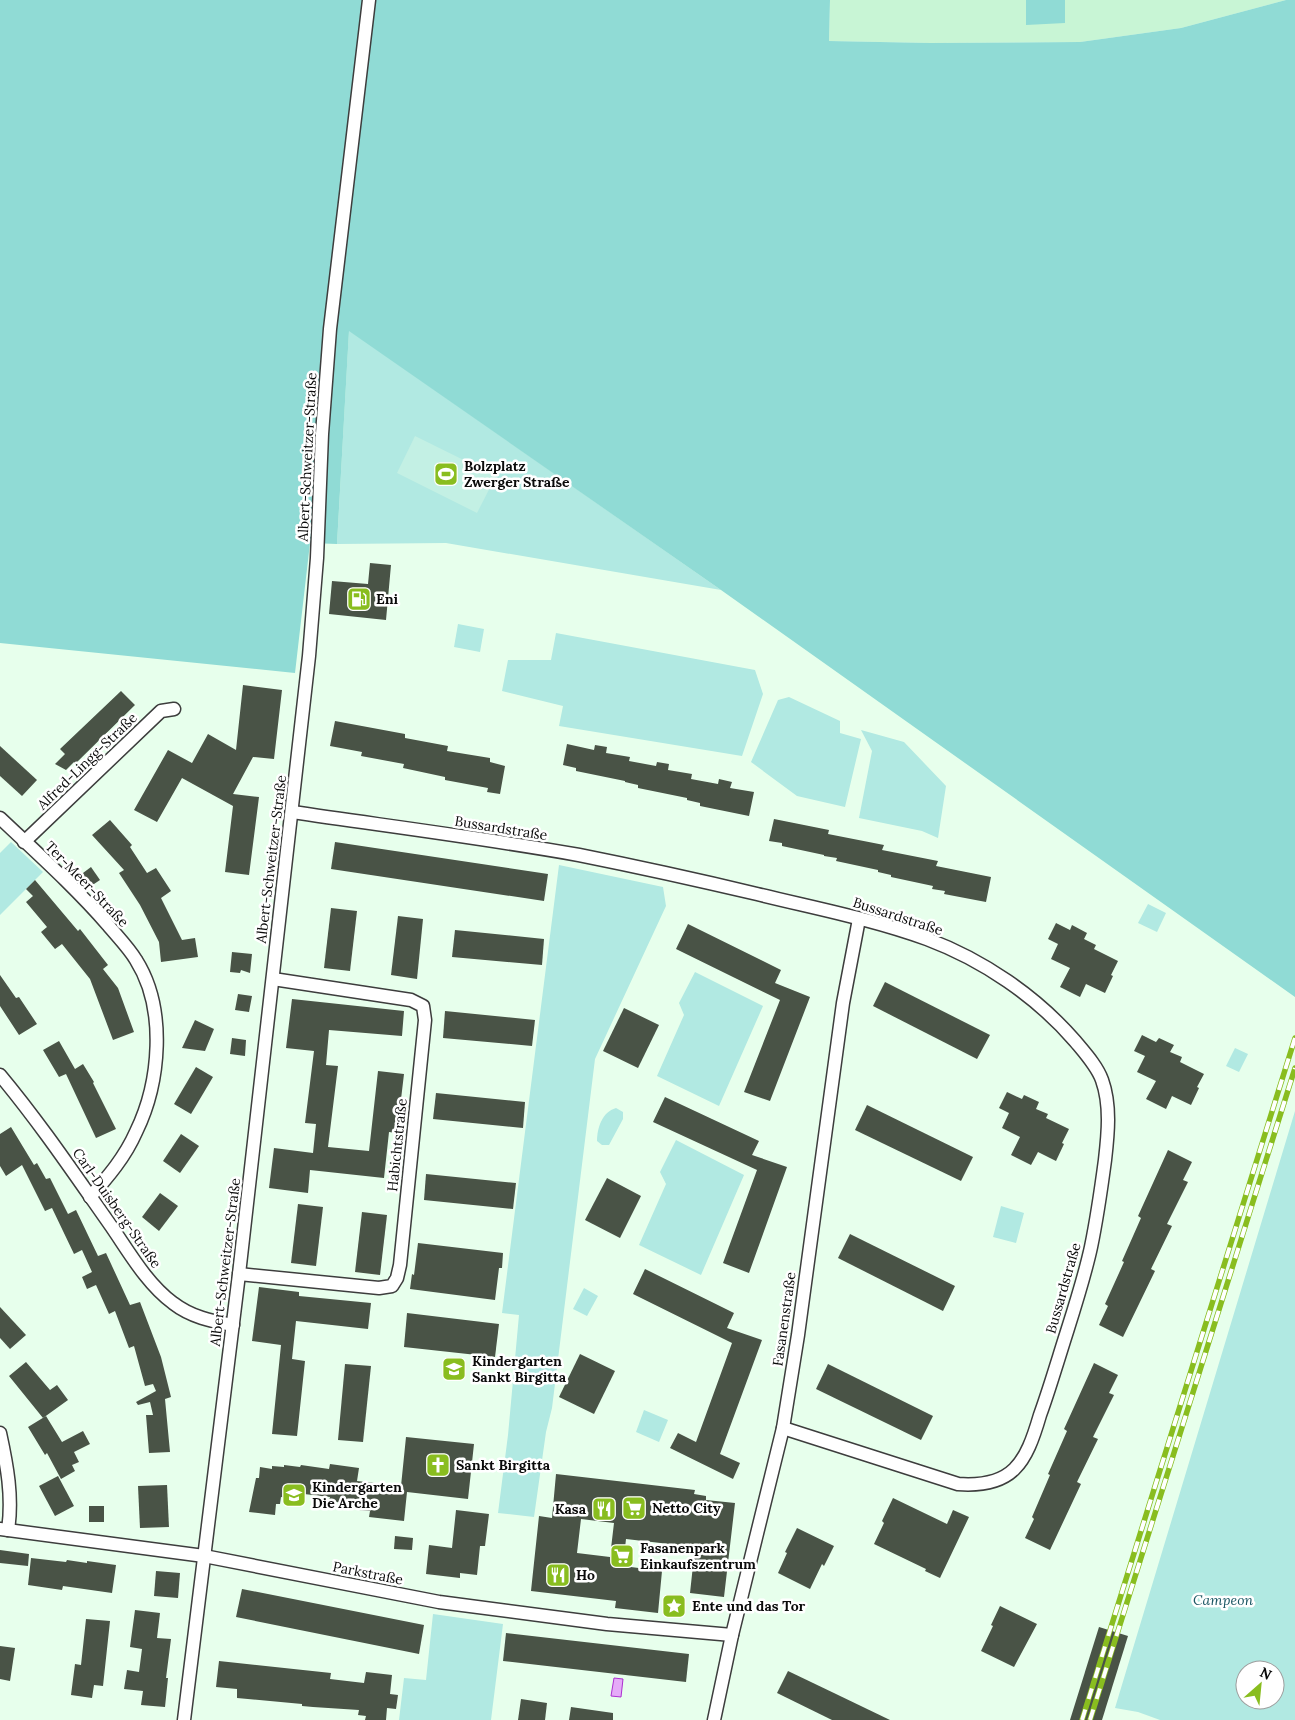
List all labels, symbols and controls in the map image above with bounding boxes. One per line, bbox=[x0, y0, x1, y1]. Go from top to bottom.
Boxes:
street label: Albert-Schweitzer-Straße bbox=[294, 372, 320, 543]
place label: Bolzplatz Zwerger Straße bbox=[464, 457, 570, 491]
sports icon: Bolzplatz Zwerger Straße bbox=[433, 461, 459, 487]
fuel station icon: Eni bbox=[346, 586, 372, 612]
place label: Eni bbox=[376, 590, 399, 608]
street label: Alfred-Lingg-Straße bbox=[33, 708, 141, 814]
street label: Albert-Schweitzer-Straße bbox=[252, 773, 290, 945]
street label: Bussardstraße bbox=[453, 812, 549, 844]
street label: Ter-Meer-Straße bbox=[41, 837, 133, 931]
street label: Bussardstraße bbox=[851, 893, 946, 939]
street label: Habichtstraße bbox=[383, 1097, 411, 1192]
street label: Carl-Duisberg-Straße bbox=[69, 1145, 165, 1272]
street label: Albert-Schweitzer-Straße bbox=[206, 1176, 244, 1348]
street label: Bussardstraße bbox=[1041, 1240, 1085, 1336]
street label: Fasanenstraße bbox=[768, 1270, 800, 1367]
place label: Kindergarten Sankt Birgitta bbox=[472, 1352, 567, 1386]
school or university icon: Kindergarten Sankt Birgitta bbox=[441, 1356, 467, 1382]
church icon: Sankt Birgitta bbox=[425, 1452, 451, 1478]
place label: Sankt Birgitta bbox=[456, 1456, 551, 1474]
place label: Kindergarten Die Arche bbox=[312, 1478, 402, 1512]
school or university icon: Kindergarten Die Arche bbox=[281, 1482, 307, 1508]
supermarket icon: Netto City bbox=[621, 1495, 647, 1521]
restaurant icon: Kasa bbox=[591, 1496, 617, 1522]
place label: Netto City bbox=[652, 1499, 721, 1517]
place label: Kasa bbox=[555, 1500, 587, 1518]
place label: Fasanenpark Einkaufszentrum bbox=[640, 1539, 756, 1573]
supermarket icon: Fasanenpark Einkaufszentrum bbox=[609, 1543, 635, 1569]
street label: Parkstraße bbox=[331, 1557, 405, 1589]
restaurant icon: Ho bbox=[545, 1562, 571, 1588]
place label: Ho bbox=[576, 1566, 595, 1584]
park label: Campeon bbox=[1193, 1591, 1253, 1609]
place icon: Ente und das Tor bbox=[661, 1593, 687, 1619]
place label: Ente und das Tor bbox=[692, 1597, 806, 1615]
north arrow bbox=[1235, 1660, 1285, 1710]
text: N bbox=[1257, 1663, 1275, 1684]

